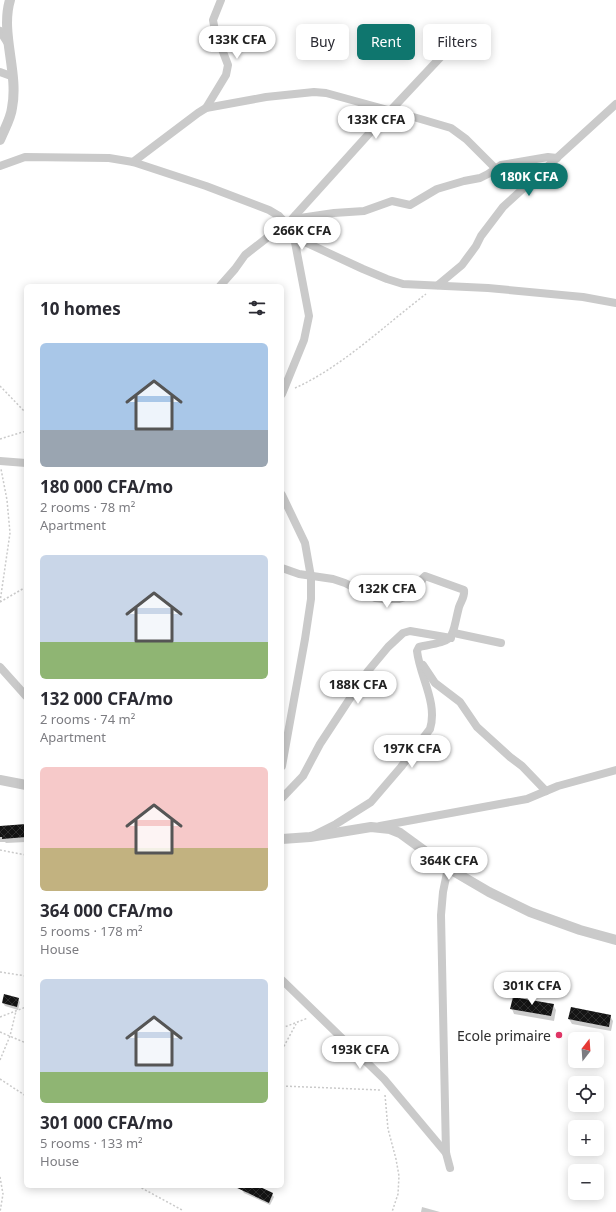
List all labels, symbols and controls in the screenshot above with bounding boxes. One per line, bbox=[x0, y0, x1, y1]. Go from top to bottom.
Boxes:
chip: Buy bbox=[296, 24, 349, 60]
chip: Rent bbox=[357, 24, 415, 60]
chip: Filters bbox=[423, 24, 491, 60]
pin: 133K CFA bbox=[196, 26, 278, 60]
text: 133K CFA bbox=[208, 30, 266, 48]
pin: 133K CFA bbox=[335, 106, 417, 140]
text: 133K CFA bbox=[347, 110, 405, 128]
pin: 180K CFA bbox=[488, 163, 570, 197]
text: 180K CFA bbox=[500, 167, 558, 185]
pin: 266K CFA bbox=[261, 217, 343, 251]
text: 266K CFA bbox=[273, 221, 331, 239]
text: 10 homes bbox=[40, 297, 121, 320]
icon: filters bbox=[246, 297, 268, 319]
icon: home bbox=[118, 369, 190, 441]
text: 180 000 CFA/mo bbox=[40, 475, 173, 498]
text: 2 rooms · 78 m² bbox=[40, 498, 135, 516]
text: Apartment bbox=[40, 516, 106, 534]
pin: 132K CFA bbox=[346, 575, 428, 609]
text: 132K CFA bbox=[358, 579, 416, 597]
icon: home bbox=[118, 581, 190, 653]
pin: 188K CFA bbox=[317, 671, 399, 705]
text: 188K CFA bbox=[329, 675, 387, 693]
text: 132 000 CFA/mo bbox=[40, 687, 173, 710]
text: 2 rooms · 74 m² bbox=[40, 710, 135, 728]
text: Apartment bbox=[40, 728, 106, 746]
pin: 197K CFA bbox=[371, 735, 453, 769]
text: 197K CFA bbox=[383, 739, 441, 757]
icon: home bbox=[118, 793, 190, 865]
pin: 364K CFA bbox=[408, 847, 490, 881]
text: 364K CFA bbox=[420, 851, 478, 869]
text: 364 000 CFA/mo bbox=[40, 899, 173, 922]
text: 5 rooms · 178 m² bbox=[40, 922, 143, 940]
text: House bbox=[40, 940, 79, 958]
pin: 301K CFA bbox=[491, 972, 573, 1006]
text: 301K CFA bbox=[503, 976, 561, 994]
icon: home bbox=[118, 1005, 190, 1077]
place label: Ecole primaire bbox=[457, 1026, 551, 1045]
marker: Ecole primaire bbox=[554, 1030, 564, 1040]
north arrow bbox=[568, 1032, 604, 1068]
map controls bbox=[568, 1032, 604, 1200]
pin: 193K CFA bbox=[319, 1036, 401, 1070]
text: 193K CFA bbox=[331, 1040, 389, 1058]
button: locate bbox=[568, 1076, 604, 1112]
text: 301 000 CFA/mo bbox=[40, 1111, 173, 1134]
button: + bbox=[568, 1120, 604, 1156]
text: 5 rooms · 133 m² bbox=[40, 1134, 143, 1152]
text: House bbox=[40, 1152, 79, 1170]
button: − bbox=[568, 1164, 604, 1200]

